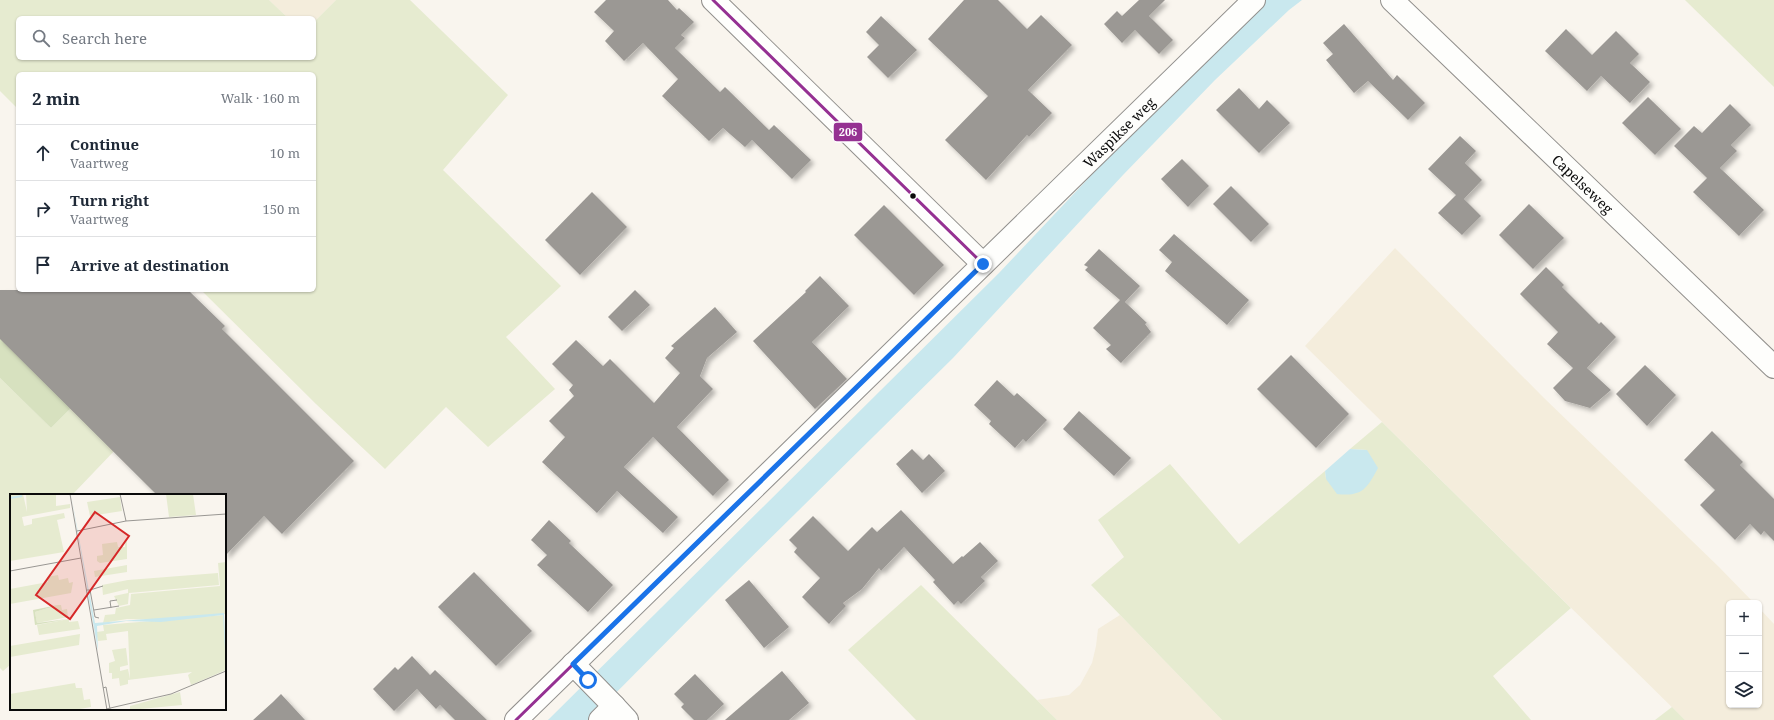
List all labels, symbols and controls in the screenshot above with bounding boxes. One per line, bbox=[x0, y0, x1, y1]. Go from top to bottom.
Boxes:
search box bbox=[16, 16, 316, 60]
icon: search bbox=[30, 27, 52, 49]
text: Search here bbox=[62, 28, 147, 48]
text: 2 min bbox=[32, 87, 80, 110]
text: Walk · 160 m bbox=[221, 89, 300, 107]
street label: Waspikse weg bbox=[1078, 92, 1159, 172]
line badge: 206 bbox=[833, 122, 863, 142]
text: 206 bbox=[839, 124, 857, 139]
text: Continue bbox=[70, 134, 139, 154]
icon: ahead bbox=[32, 142, 54, 164]
text: 10 m bbox=[270, 144, 300, 162]
street label: Capelseweg bbox=[1548, 150, 1618, 218]
text: Vaartweg bbox=[70, 154, 129, 172]
text: Turn right bbox=[70, 190, 149, 210]
unlabelled marker bbox=[908, 191, 918, 201]
icon: right bbox=[32, 198, 54, 220]
text: 150 m bbox=[263, 200, 300, 218]
text: Vaartweg bbox=[70, 210, 129, 228]
icon: arrive bbox=[32, 254, 54, 276]
text: Arrive at destination bbox=[70, 255, 229, 275]
route end bbox=[974, 255, 992, 273]
inset map bbox=[10, 494, 226, 710]
map controls bbox=[1726, 600, 1762, 708]
button: + bbox=[1726, 600, 1762, 636]
button: − bbox=[1726, 636, 1762, 672]
route start bbox=[579, 671, 597, 689]
button: layers bbox=[1726, 672, 1762, 708]

